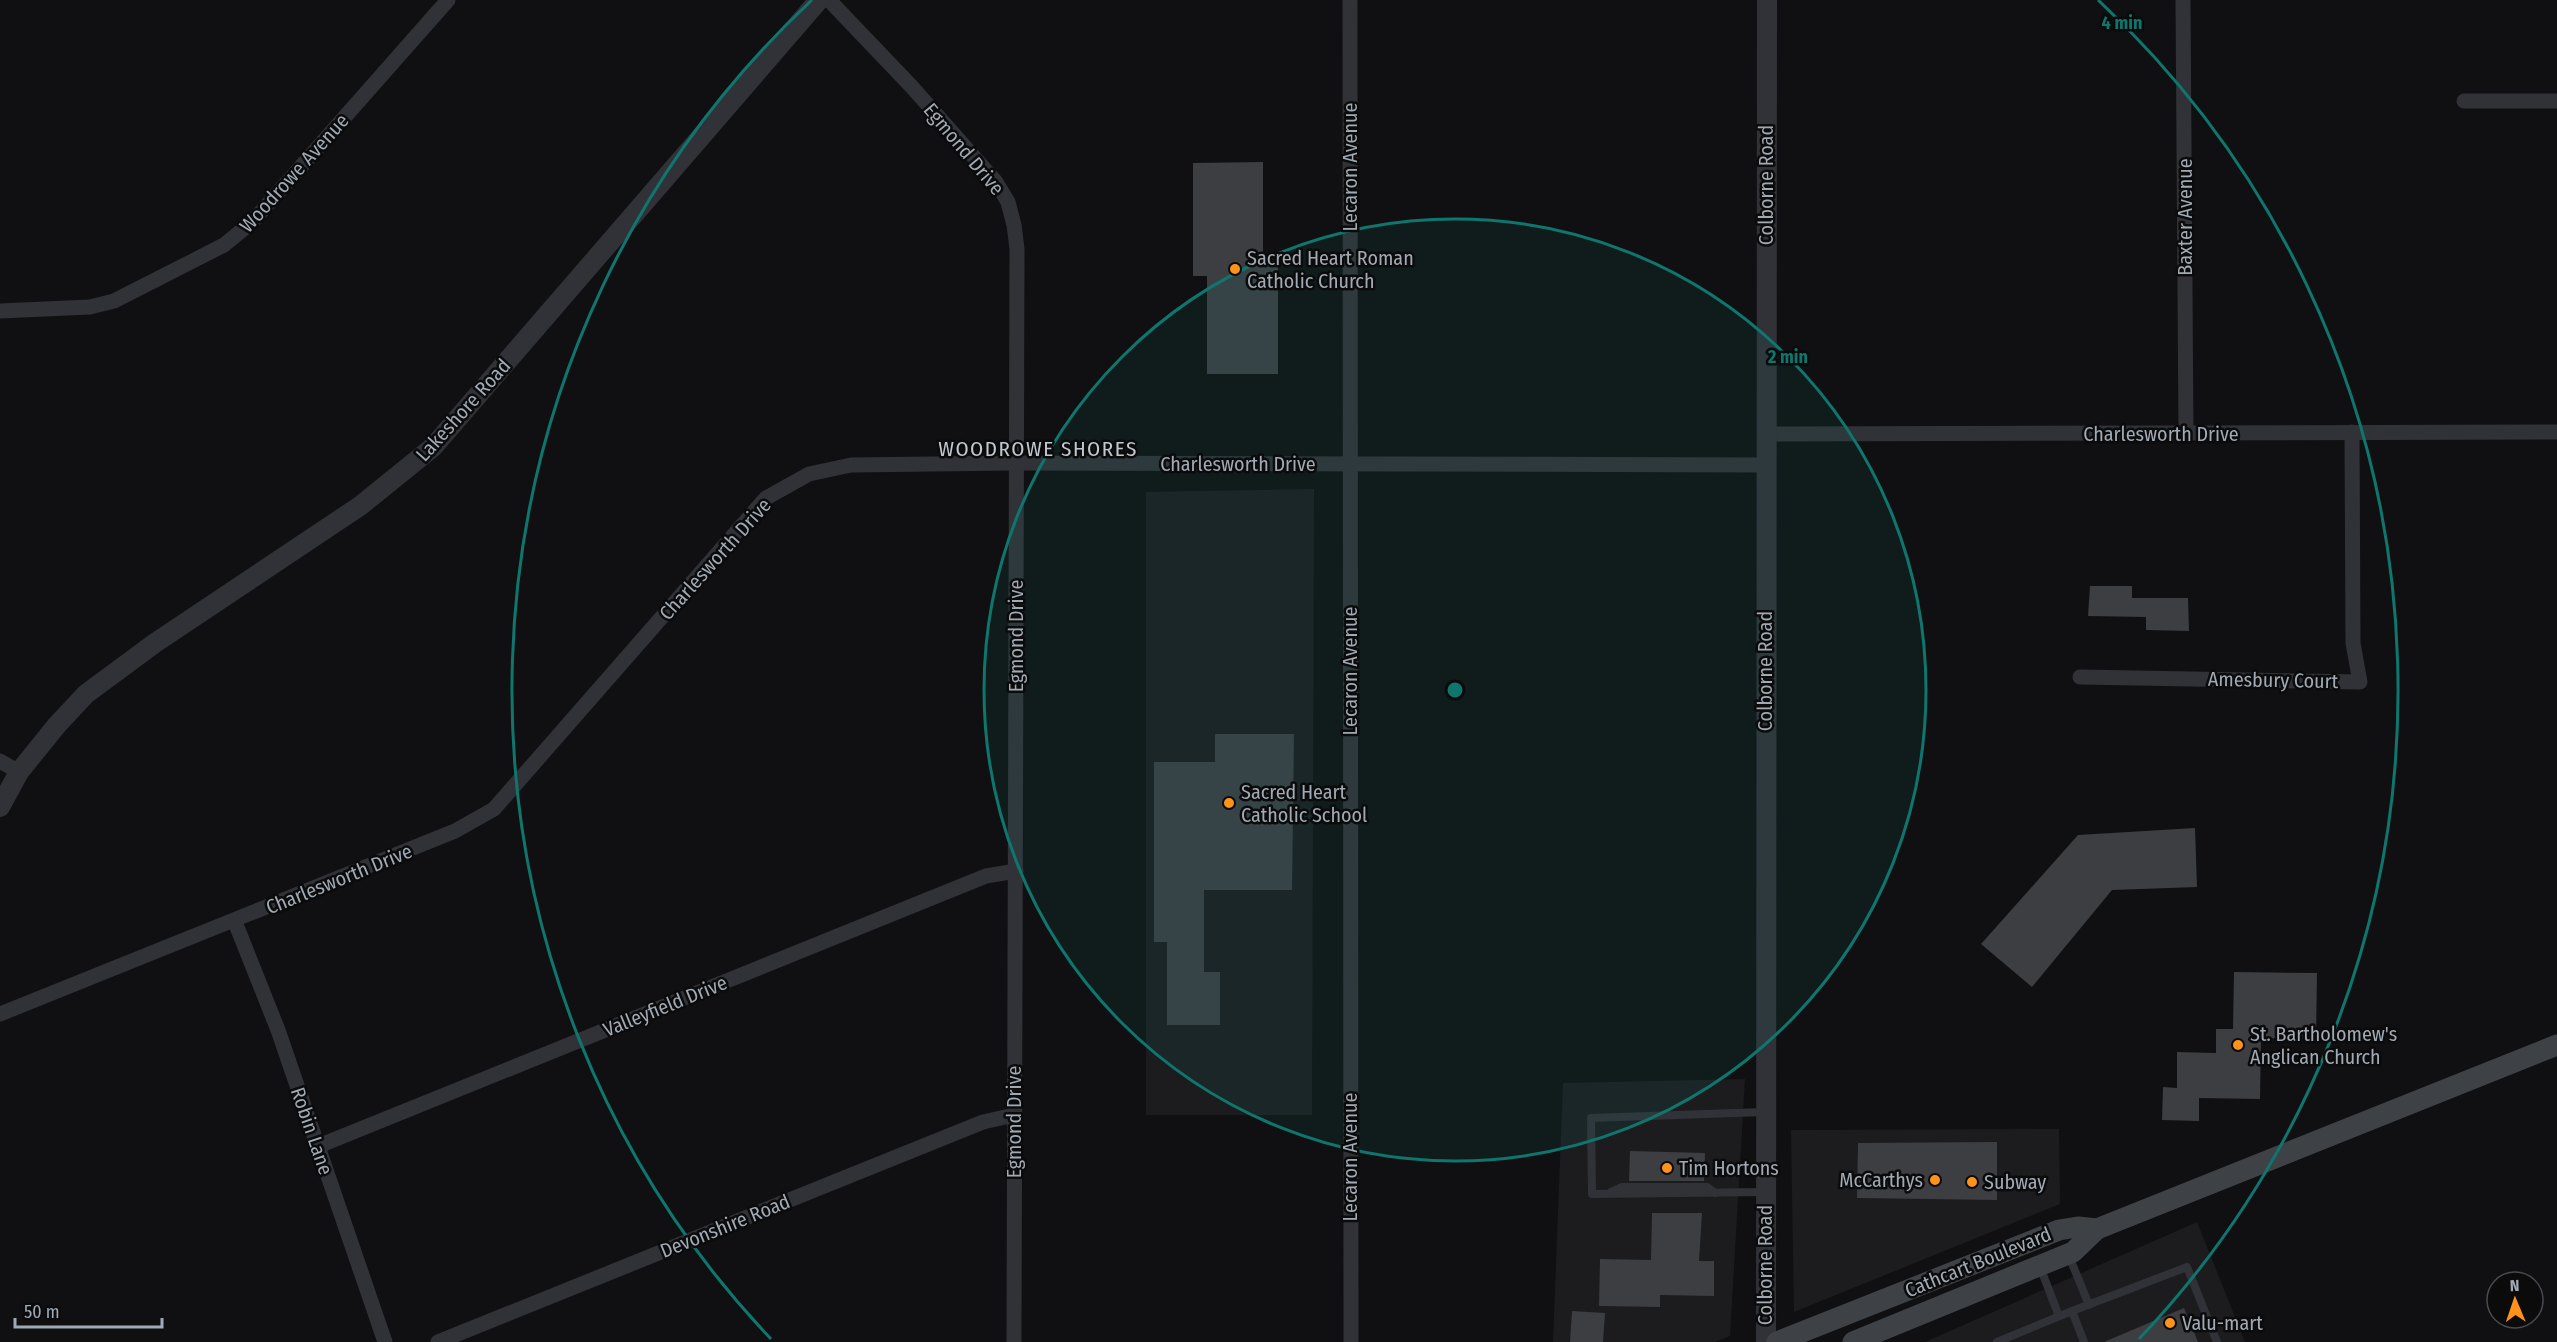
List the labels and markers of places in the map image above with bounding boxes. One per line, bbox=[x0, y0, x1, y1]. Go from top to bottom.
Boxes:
place label: Sacred Heart Roman Catholic Church bbox=[1247, 246, 1414, 293]
marker: Sacred Heart Roman Catholic Church bbox=[1228, 262, 1242, 276]
centre of rings bbox=[1445, 680, 1465, 700]
place label: Sacred Heart Catholic School bbox=[1241, 780, 1367, 827]
marker: Sacred Heart Catholic School bbox=[1222, 796, 1236, 810]
place label: St. Bartholomew's Anglican Church bbox=[2250, 1022, 2397, 1069]
marker: St. Bartholomew's Anglican Church bbox=[2231, 1038, 2245, 1052]
place label: Tim Hortons bbox=[1679, 1156, 1779, 1180]
marker: Tim Hortons bbox=[1660, 1161, 1674, 1175]
place label: McCarthys bbox=[1839, 1168, 1923, 1192]
place label: Subway bbox=[1984, 1170, 2046, 1194]
marker: McCarthys bbox=[1928, 1173, 1942, 1187]
marker: Subway bbox=[1965, 1175, 1979, 1189]
place label: Valu-mart bbox=[2182, 1311, 2263, 1335]
marker: Valu-mart bbox=[2163, 1316, 2177, 1330]

